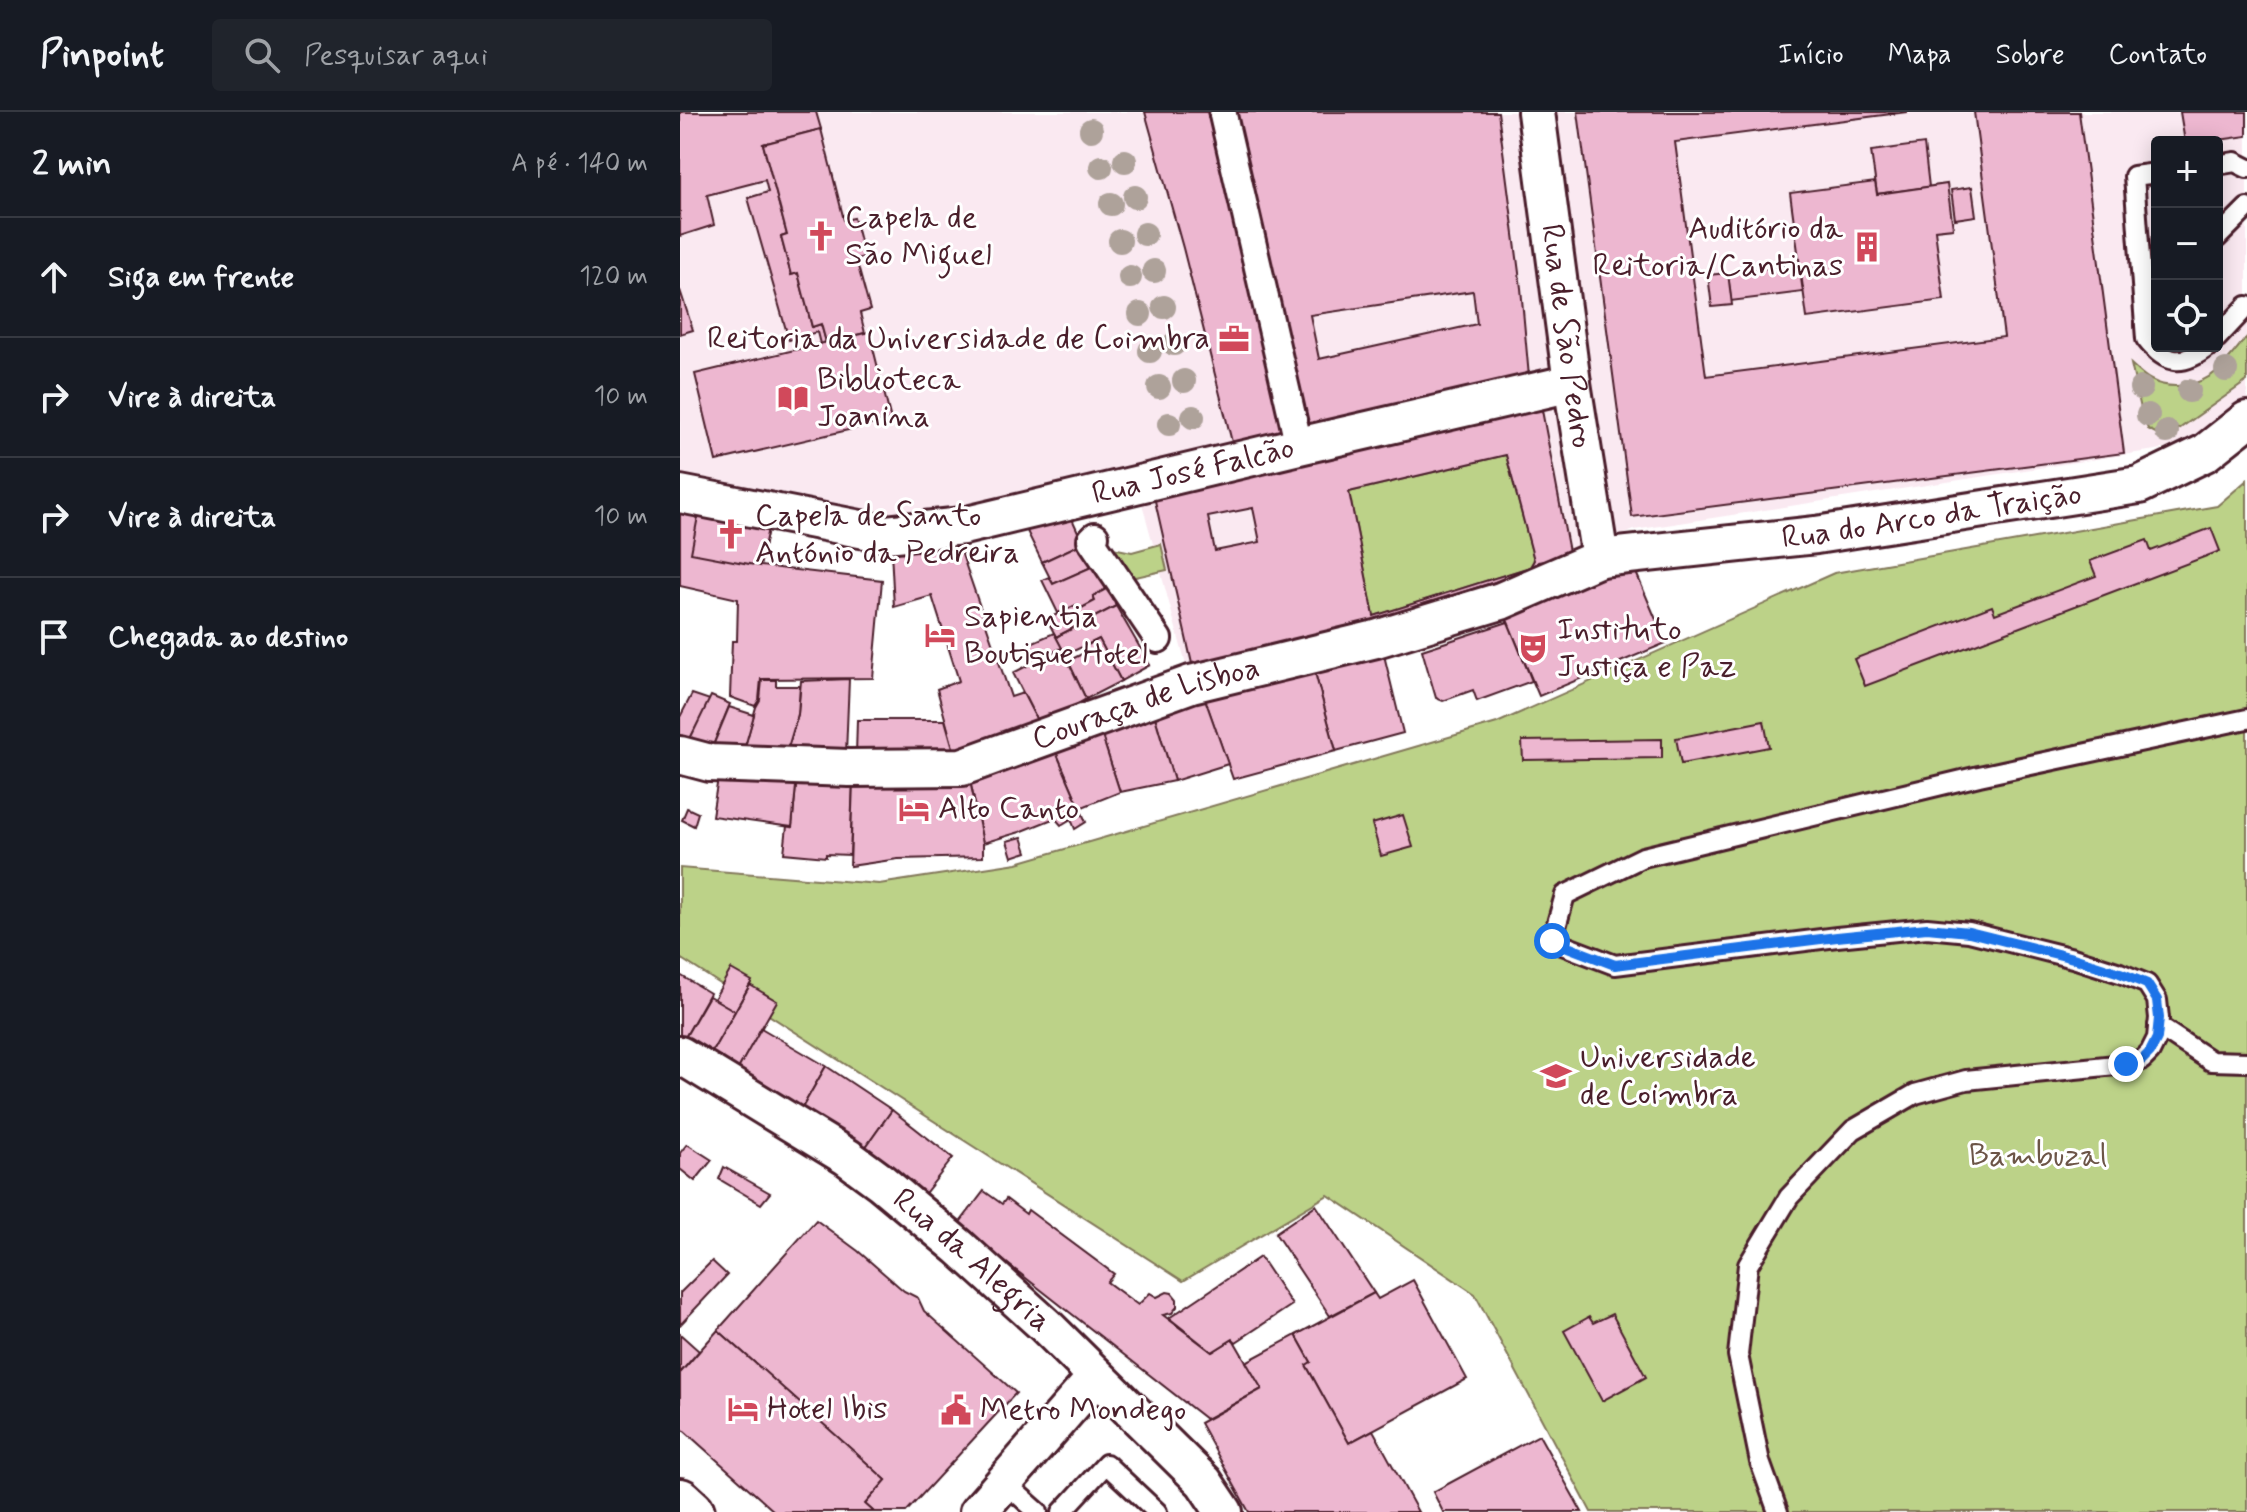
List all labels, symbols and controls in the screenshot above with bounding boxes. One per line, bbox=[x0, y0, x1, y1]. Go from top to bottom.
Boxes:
search box bbox=[212, 19, 772, 91]
text: Pinpoint bbox=[40, 31, 164, 80]
icon: search bbox=[240, 33, 284, 77]
text: Pesquisar aqui bbox=[304, 36, 488, 75]
text: Início bbox=[1778, 37, 1844, 74]
text: Mapa bbox=[1888, 37, 1951, 74]
text: Sobre bbox=[1995, 37, 2065, 74]
text: Contato bbox=[2109, 37, 2207, 74]
map controls bbox=[2151, 136, 2223, 352]
button: + bbox=[2151, 136, 2223, 208]
text: 2 min bbox=[32, 142, 112, 187]
text: A pé · 140 m bbox=[511, 147, 648, 181]
place label: Capela de São Miguel bbox=[845, 197, 992, 279]
place label: Auditório da Reitoria/Cantinas bbox=[1592, 208, 1844, 287]
button: − bbox=[2151, 208, 2223, 280]
church icon: Capela de São Miguel bbox=[804, 219, 838, 253]
street label: Rua de São Pedro bbox=[1530, 221, 1603, 451]
building icon: Auditório da Reitoria/Cantinas bbox=[1850, 230, 1884, 264]
icon: ahead bbox=[32, 255, 76, 299]
text: Siga em frente bbox=[108, 258, 294, 297]
text: 120 m bbox=[579, 260, 648, 294]
button: locate bbox=[2151, 280, 2223, 352]
place label: Reitoria da Universidade de Coimbra bbox=[707, 318, 1210, 360]
office icon: Reitoria da Universidade de Coimbra bbox=[1217, 322, 1251, 356]
place label: Biblioteca Joanina bbox=[817, 359, 961, 438]
icon: right bbox=[32, 375, 76, 419]
text: Vire à direita bbox=[108, 378, 276, 417]
text: 10 m bbox=[594, 380, 648, 414]
library icon: Biblioteca Joanina bbox=[776, 381, 810, 415]
street label: Rua José Falcão bbox=[1088, 427, 1299, 516]
street label: Rua do Arco da Traição bbox=[1780, 473, 2085, 560]
icon: right bbox=[32, 495, 76, 539]
place label: Capela de Santo António da Pedreira bbox=[755, 495, 1020, 574]
text: Vire à direita bbox=[108, 498, 276, 537]
text: 10 m bbox=[594, 500, 648, 534]
church icon: Capela de Santo António da Pedreira bbox=[714, 517, 748, 551]
place label: Sapientia Boutique Hotel bbox=[964, 596, 1148, 675]
place label: Instituto Justiça e Paz bbox=[1557, 609, 1736, 688]
icon: arrive bbox=[32, 615, 76, 659]
text: Chegada ao destino bbox=[108, 618, 348, 657]
hotel icon: Sapientia Boutique Hotel bbox=[923, 618, 957, 652]
theatre icon: Instituto Justiça e Paz bbox=[1516, 631, 1550, 665]
street label: Couraça de Lisboa bbox=[1026, 647, 1264, 761]
place label: Alto Canto bbox=[938, 788, 1079, 830]
hotel icon: Alto Canto bbox=[897, 792, 931, 826]
route start bbox=[1534, 923, 1570, 959]
place label: Universidade de Coimbra bbox=[1580, 1037, 1756, 1116]
route end bbox=[2108, 1046, 2144, 1082]
school or university icon: Universidade de Coimbra bbox=[1539, 1059, 1573, 1093]
park label: Bambuzal bbox=[1969, 1135, 2107, 1177]
street label: Rua da Alegria bbox=[883, 1179, 1061, 1342]
place label: Hotel Ibis bbox=[767, 1388, 888, 1430]
place label: Metro Mondego bbox=[980, 1389, 1186, 1431]
hotel icon: Hotel Ibis bbox=[726, 1392, 760, 1426]
public building icon: Metro Mondego bbox=[939, 1393, 973, 1427]

